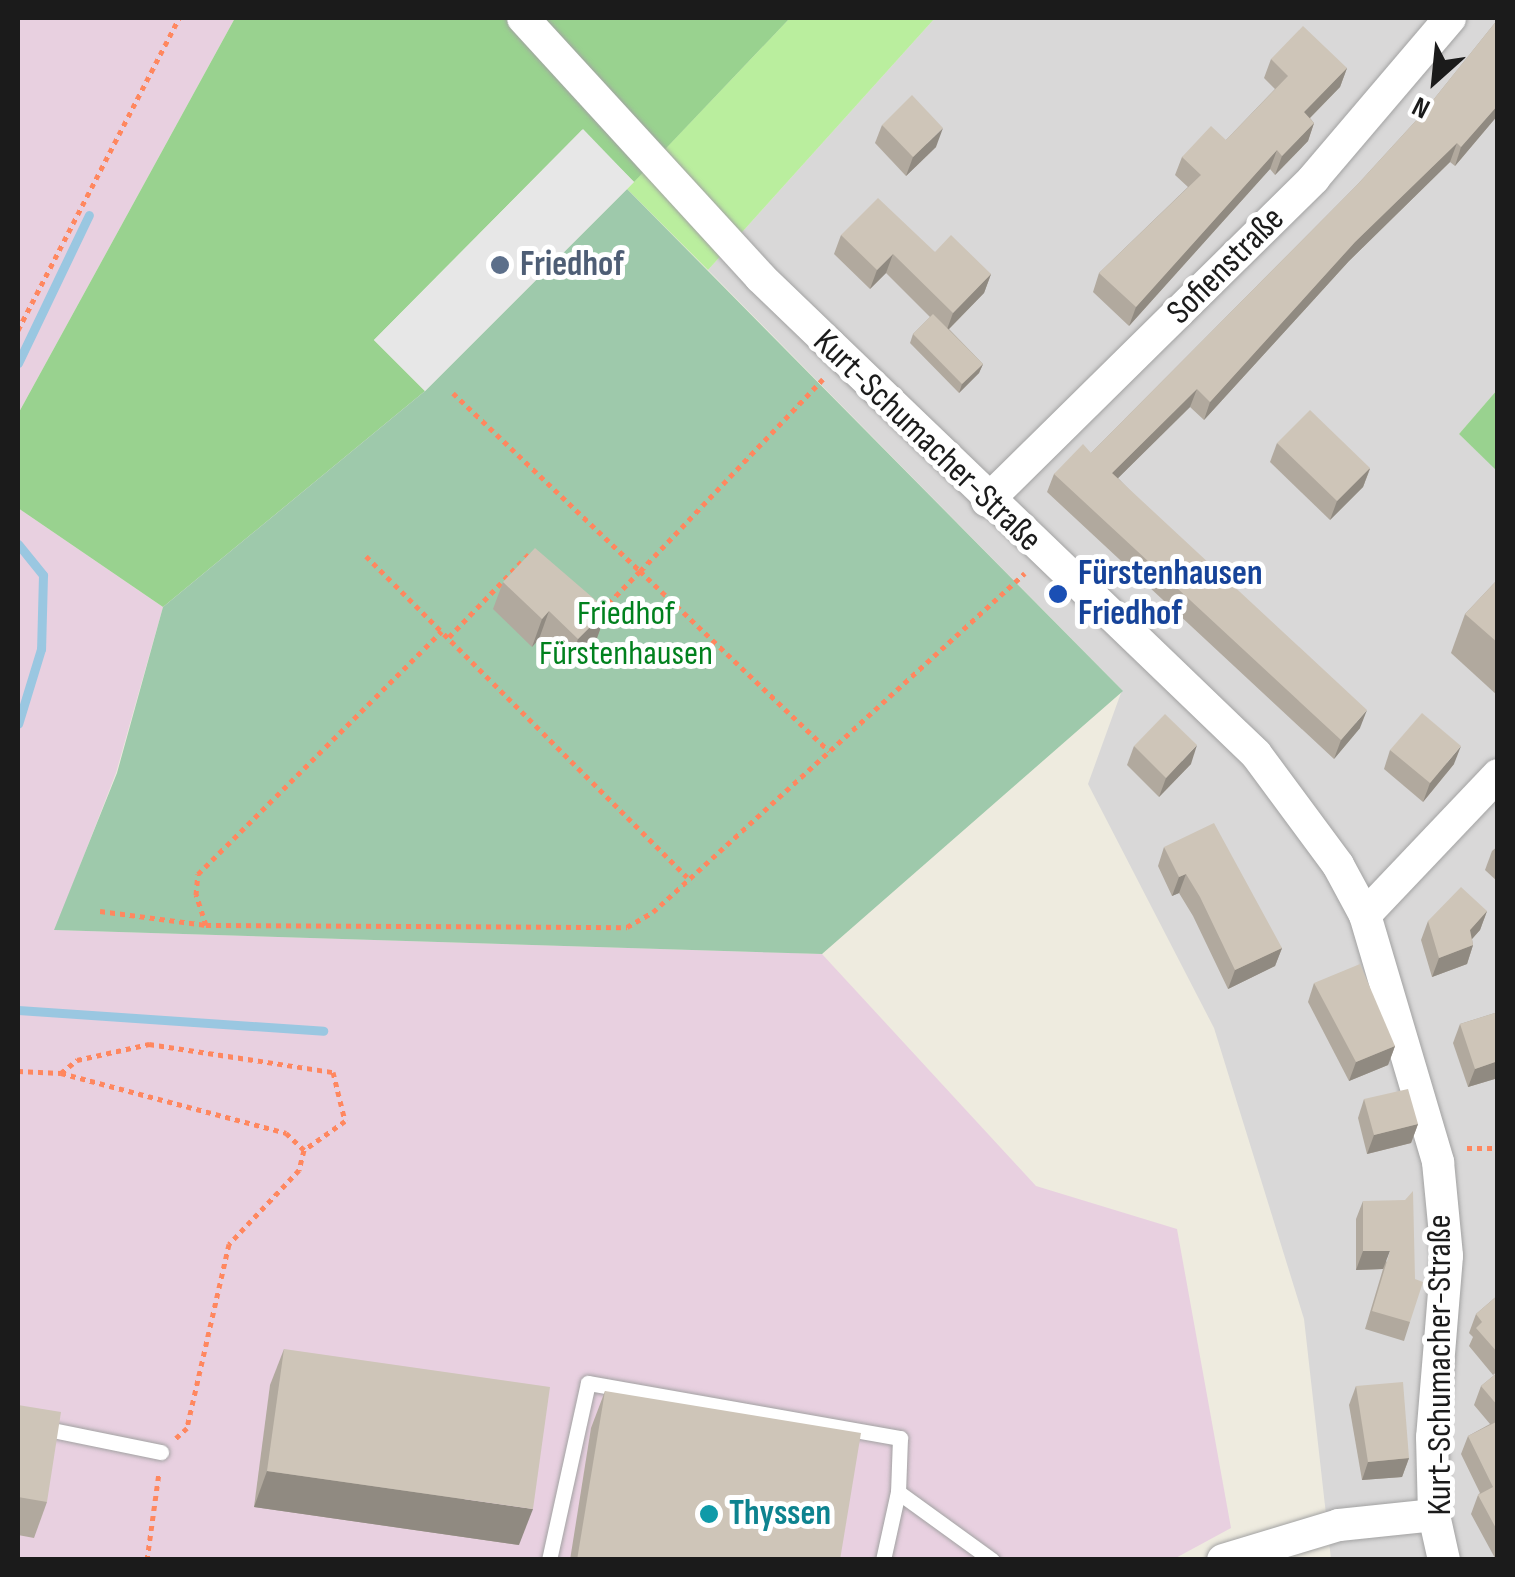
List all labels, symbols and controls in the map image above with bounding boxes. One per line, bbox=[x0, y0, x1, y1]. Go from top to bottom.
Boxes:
north arrow bbox=[1385, 30, 1485, 130]
text: N bbox=[1407, 89, 1435, 125]
street label: Sofienstraße bbox=[1159, 199, 1293, 333]
place label: Friedhof bbox=[520, 244, 624, 286]
marker: Friedhof bbox=[489, 254, 511, 276]
street label: Kurt-Schumacher-Straße bbox=[804, 321, 1050, 561]
place label: Fürstenhausen Friedhof bbox=[1078, 553, 1263, 635]
marker: Fürstenhausen Friedhof bbox=[1047, 583, 1069, 605]
park label: Friedhof Fürstenhausen bbox=[539, 593, 713, 675]
street label: Kurt-Schumacher-Straße bbox=[1419, 1214, 1461, 1516]
place label: Thyssen bbox=[729, 1493, 831, 1535]
marker: Thyssen bbox=[698, 1503, 720, 1525]

